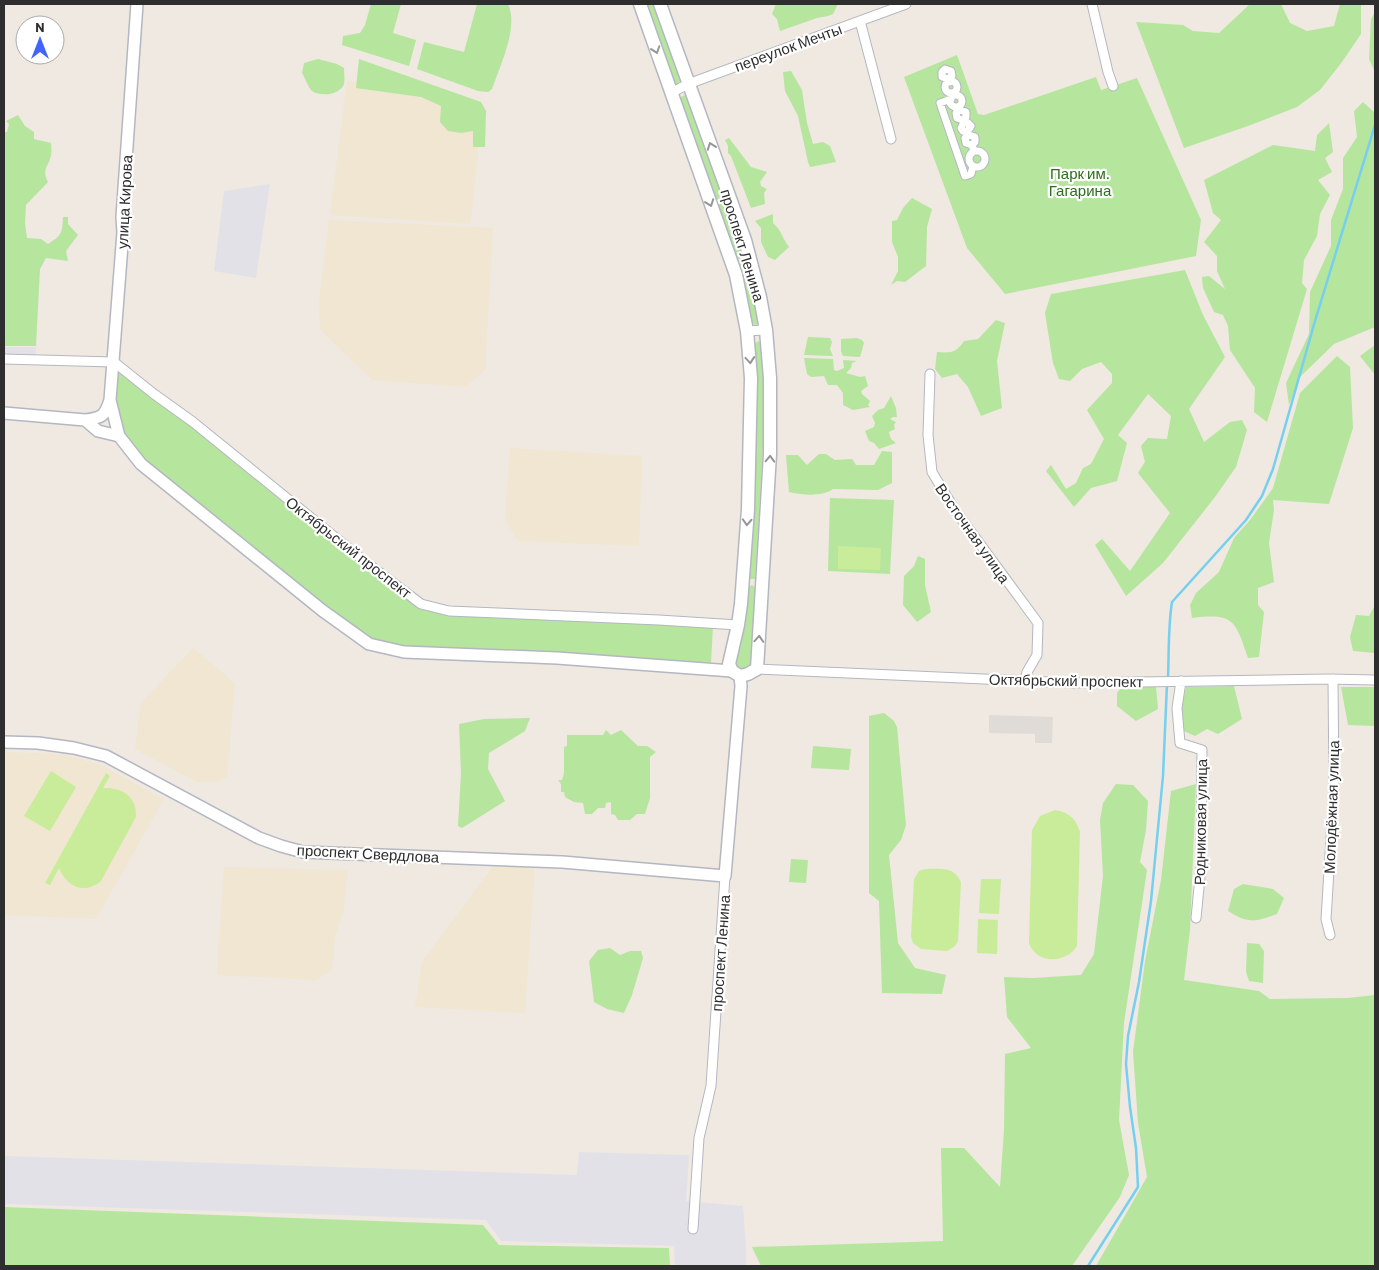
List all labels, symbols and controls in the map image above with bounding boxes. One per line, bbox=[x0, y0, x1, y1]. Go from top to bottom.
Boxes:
north arrow bbox=[15, 15, 65, 65]
text: N bbox=[35, 18, 45, 35]
street label: переулок Мечты bbox=[732, 19, 844, 75]
one-way arrow bbox=[650, 45, 660, 53]
one-way arrow bbox=[707, 142, 717, 150]
street label: улица Кирова bbox=[113, 154, 135, 250]
park label: Парк им. Гагарина bbox=[1049, 164, 1112, 199]
street label: проспект Ленина bbox=[717, 186, 769, 304]
one-way arrow bbox=[704, 198, 714, 207]
one-way arrow bbox=[744, 356, 755, 364]
one-way arrow bbox=[764, 455, 775, 463]
street label: Восточная улица bbox=[932, 480, 1014, 587]
street label: Октябрьский проспект bbox=[283, 492, 415, 602]
one-way arrow bbox=[742, 518, 753, 526]
one-way arrow bbox=[753, 635, 764, 643]
street label: Октябрьский проспект bbox=[989, 670, 1143, 690]
street label: Молодёжная улица bbox=[1320, 739, 1342, 874]
street label: Родниковая улица bbox=[1190, 758, 1210, 885]
street label: проспект Свердлова bbox=[296, 840, 440, 866]
street label: проспект Ленина bbox=[707, 893, 733, 1012]

